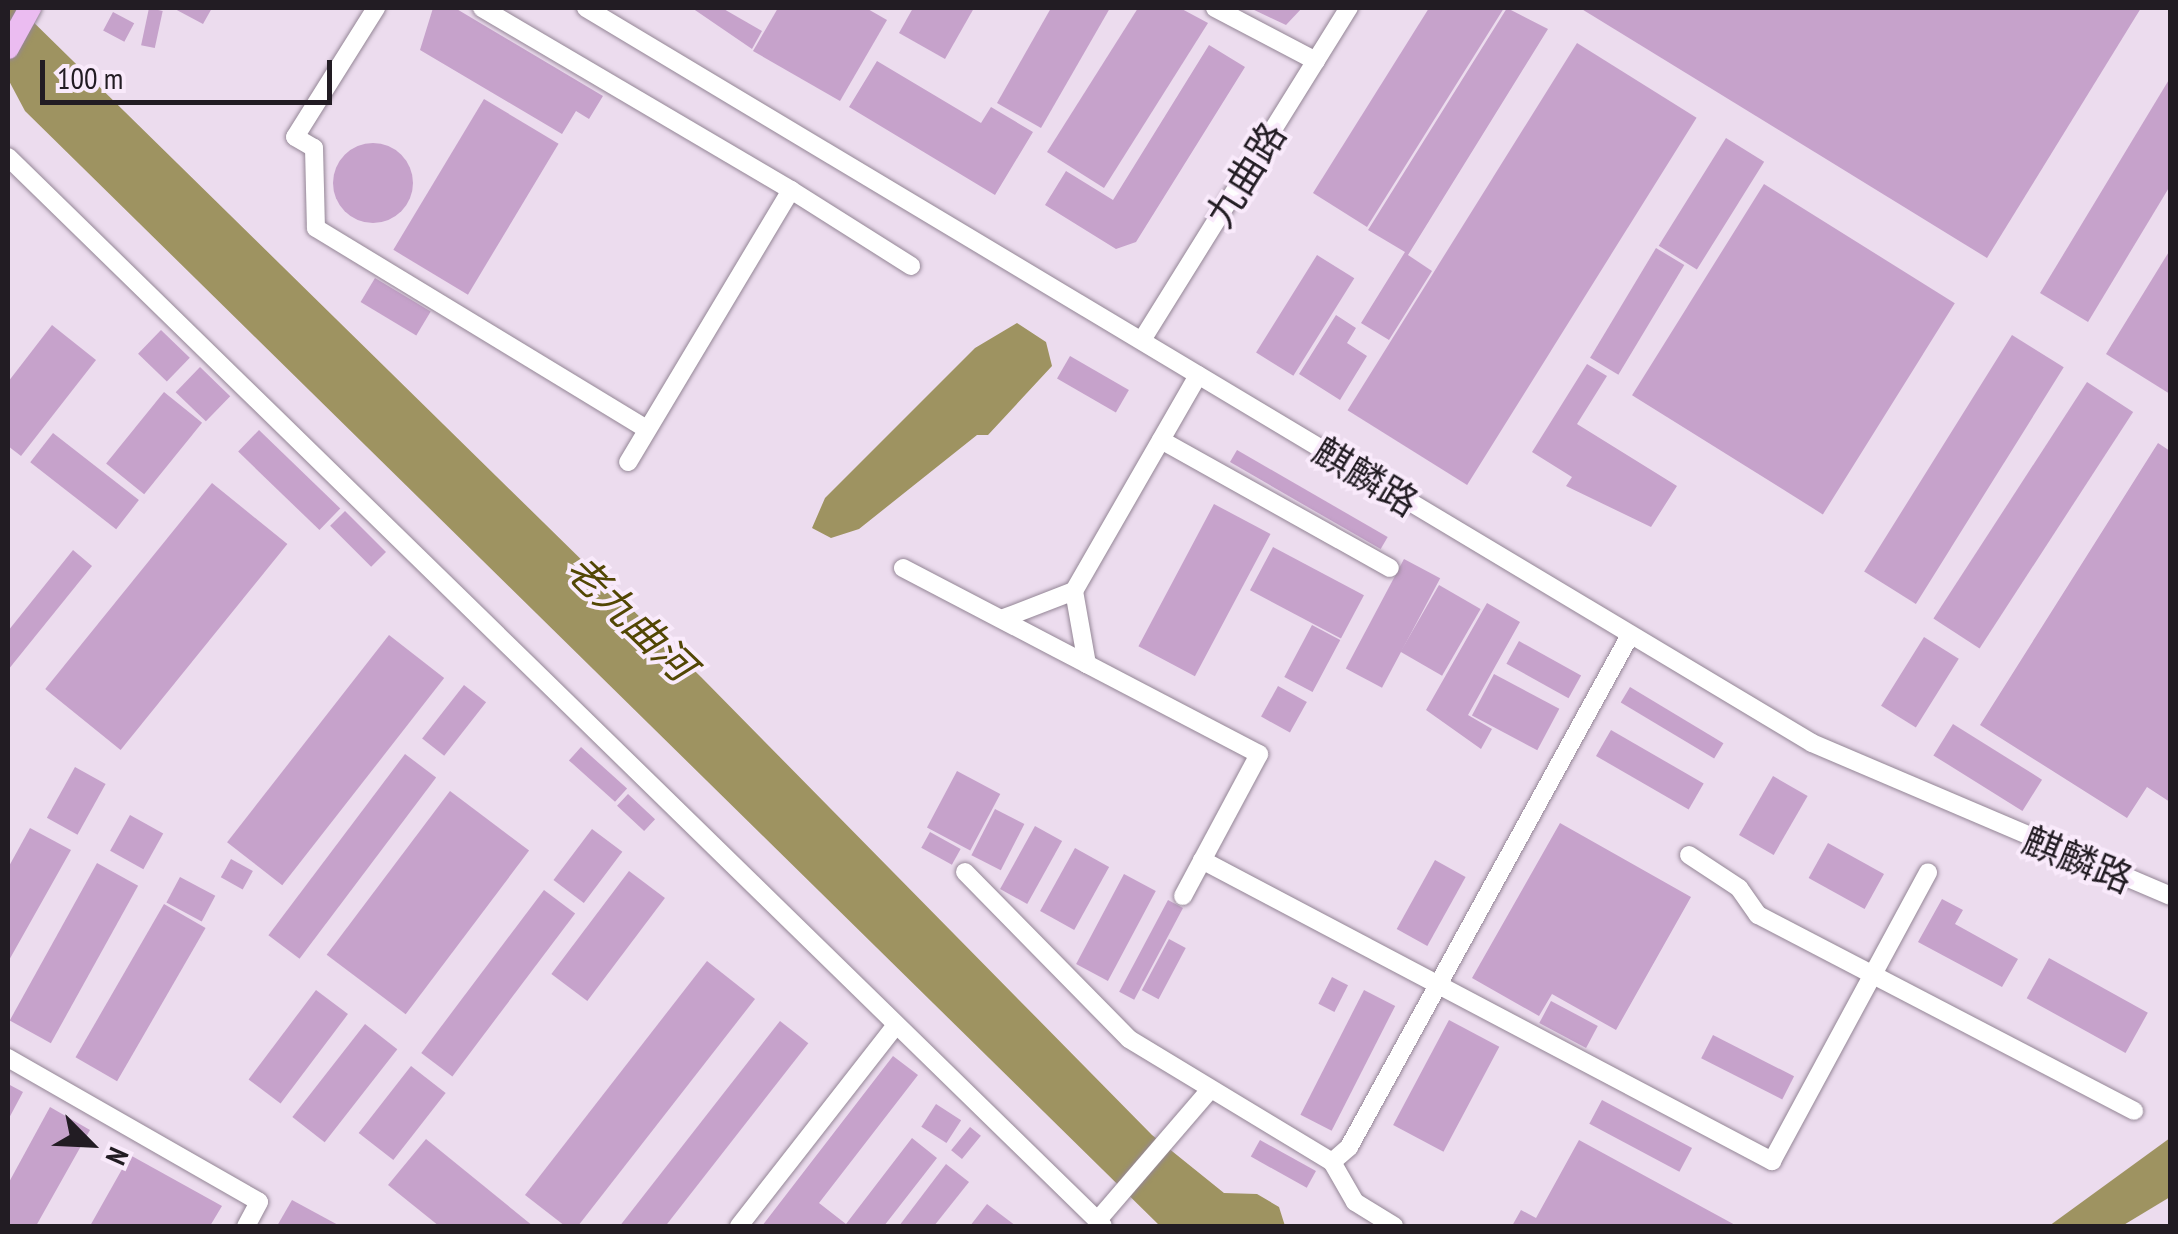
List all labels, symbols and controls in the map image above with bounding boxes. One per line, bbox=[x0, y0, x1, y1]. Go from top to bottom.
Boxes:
scale bar bbox=[45, 40, 338, 102]
text: 100 m bbox=[57, 58, 123, 97]
street label: 九曲路 bbox=[1195, 114, 1295, 234]
street label: 麒麟路 bbox=[1305, 427, 1427, 525]
water label: 老九曲河 bbox=[557, 544, 705, 690]
street label: 麒麟路 bbox=[2017, 817, 2139, 901]
north arrow bbox=[40, 1094, 140, 1194]
text: N bbox=[98, 1142, 138, 1171]

